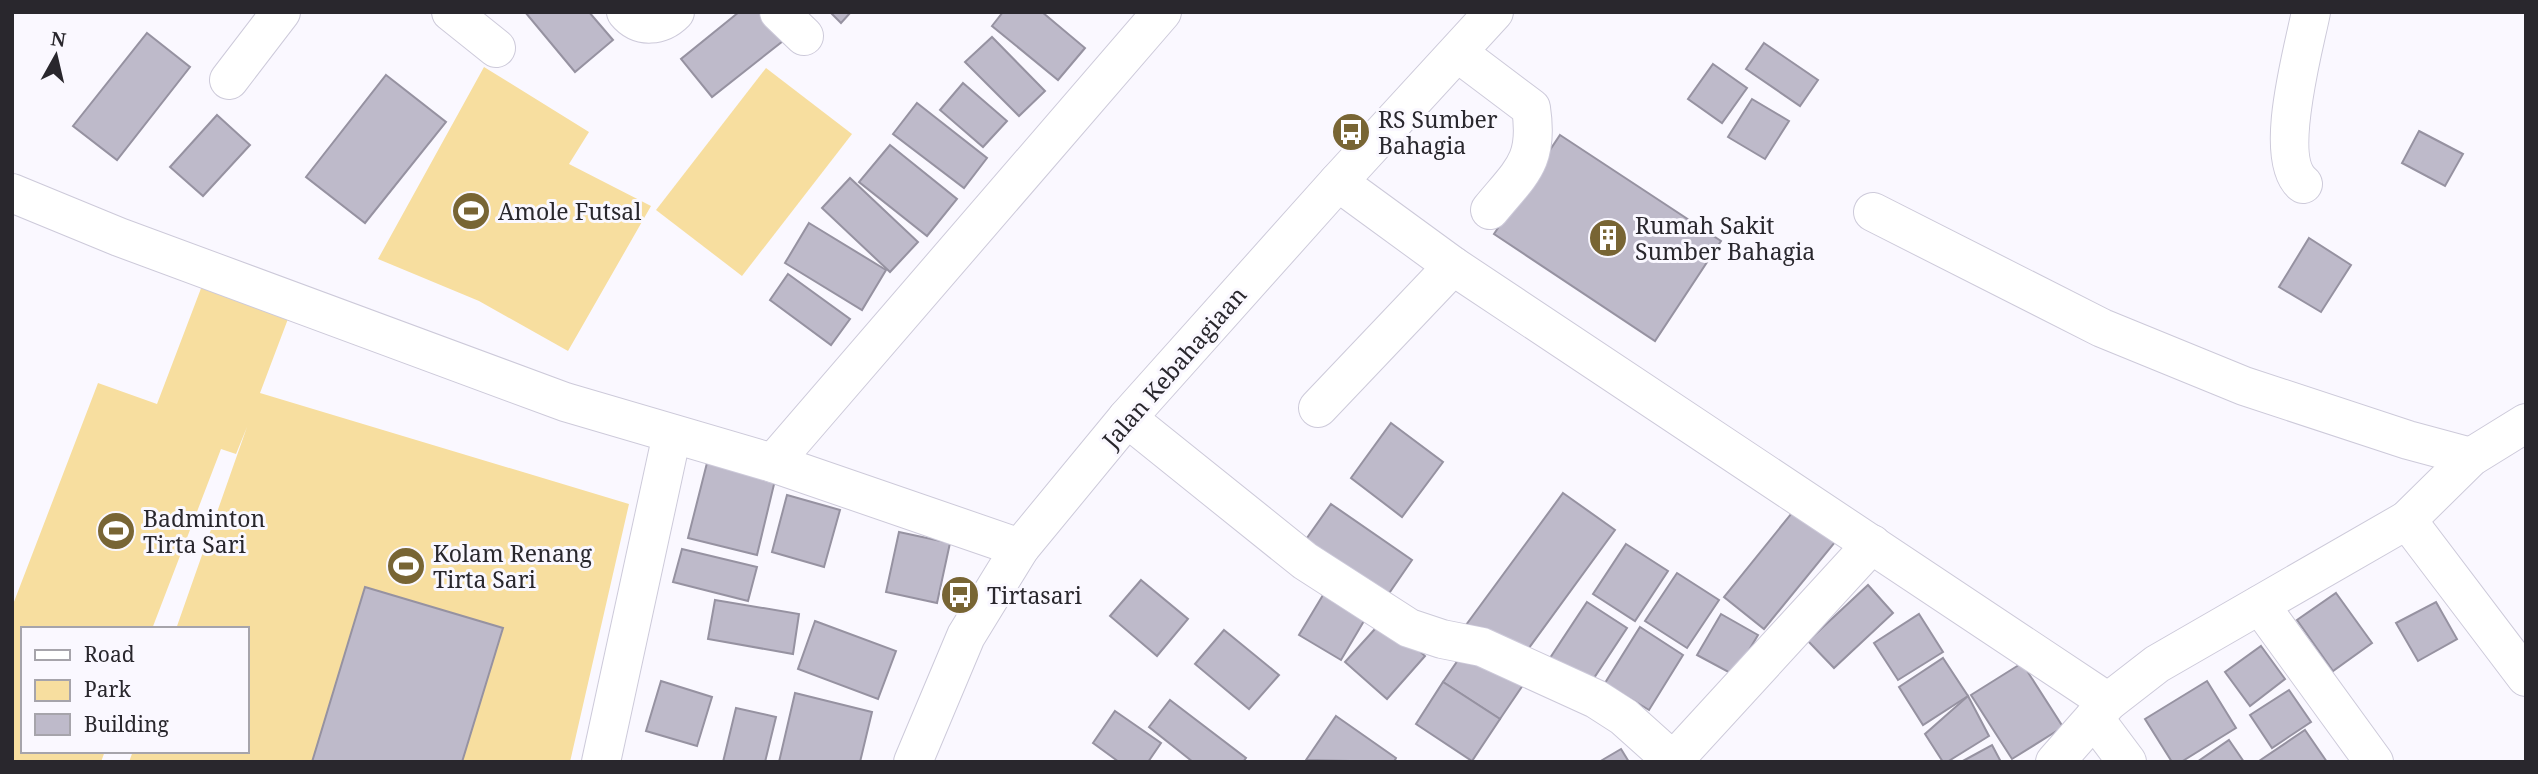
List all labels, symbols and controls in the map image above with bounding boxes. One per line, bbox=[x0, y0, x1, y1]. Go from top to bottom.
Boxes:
north arrow bbox=[21, 21, 91, 91]
text: N bbox=[49, 25, 68, 53]
place label: RS Sumber Bahagia bbox=[1378, 103, 1498, 161]
bus stop icon: RS Sumber Bahagia bbox=[1330, 111, 1372, 153]
sports icon: Amole Futsal bbox=[450, 190, 492, 232]
place label: Amole Futsal bbox=[498, 195, 641, 227]
place label: Rumah Sakit Sumber Bahagia bbox=[1635, 209, 1815, 267]
building icon: Rumah Sakit Sumber Bahagia bbox=[1587, 217, 1629, 259]
street label: Jalan Kebahagiaan bbox=[1094, 279, 1253, 456]
place label: Badminton Tirta Sari bbox=[143, 502, 265, 560]
sports icon: Badminton Tirta Sari bbox=[95, 510, 137, 552]
place label: Kolam Renang Tirta Sari bbox=[433, 537, 593, 595]
sports icon: Kolam Renang Tirta Sari bbox=[385, 545, 427, 587]
bus stop icon: Tirtasari bbox=[939, 574, 981, 616]
place label: Tirtasari bbox=[987, 579, 1082, 611]
legend bbox=[21, 627, 248, 753]
text: Road bbox=[84, 640, 135, 668]
text: Park bbox=[84, 675, 131, 703]
text: Building bbox=[84, 710, 169, 738]

